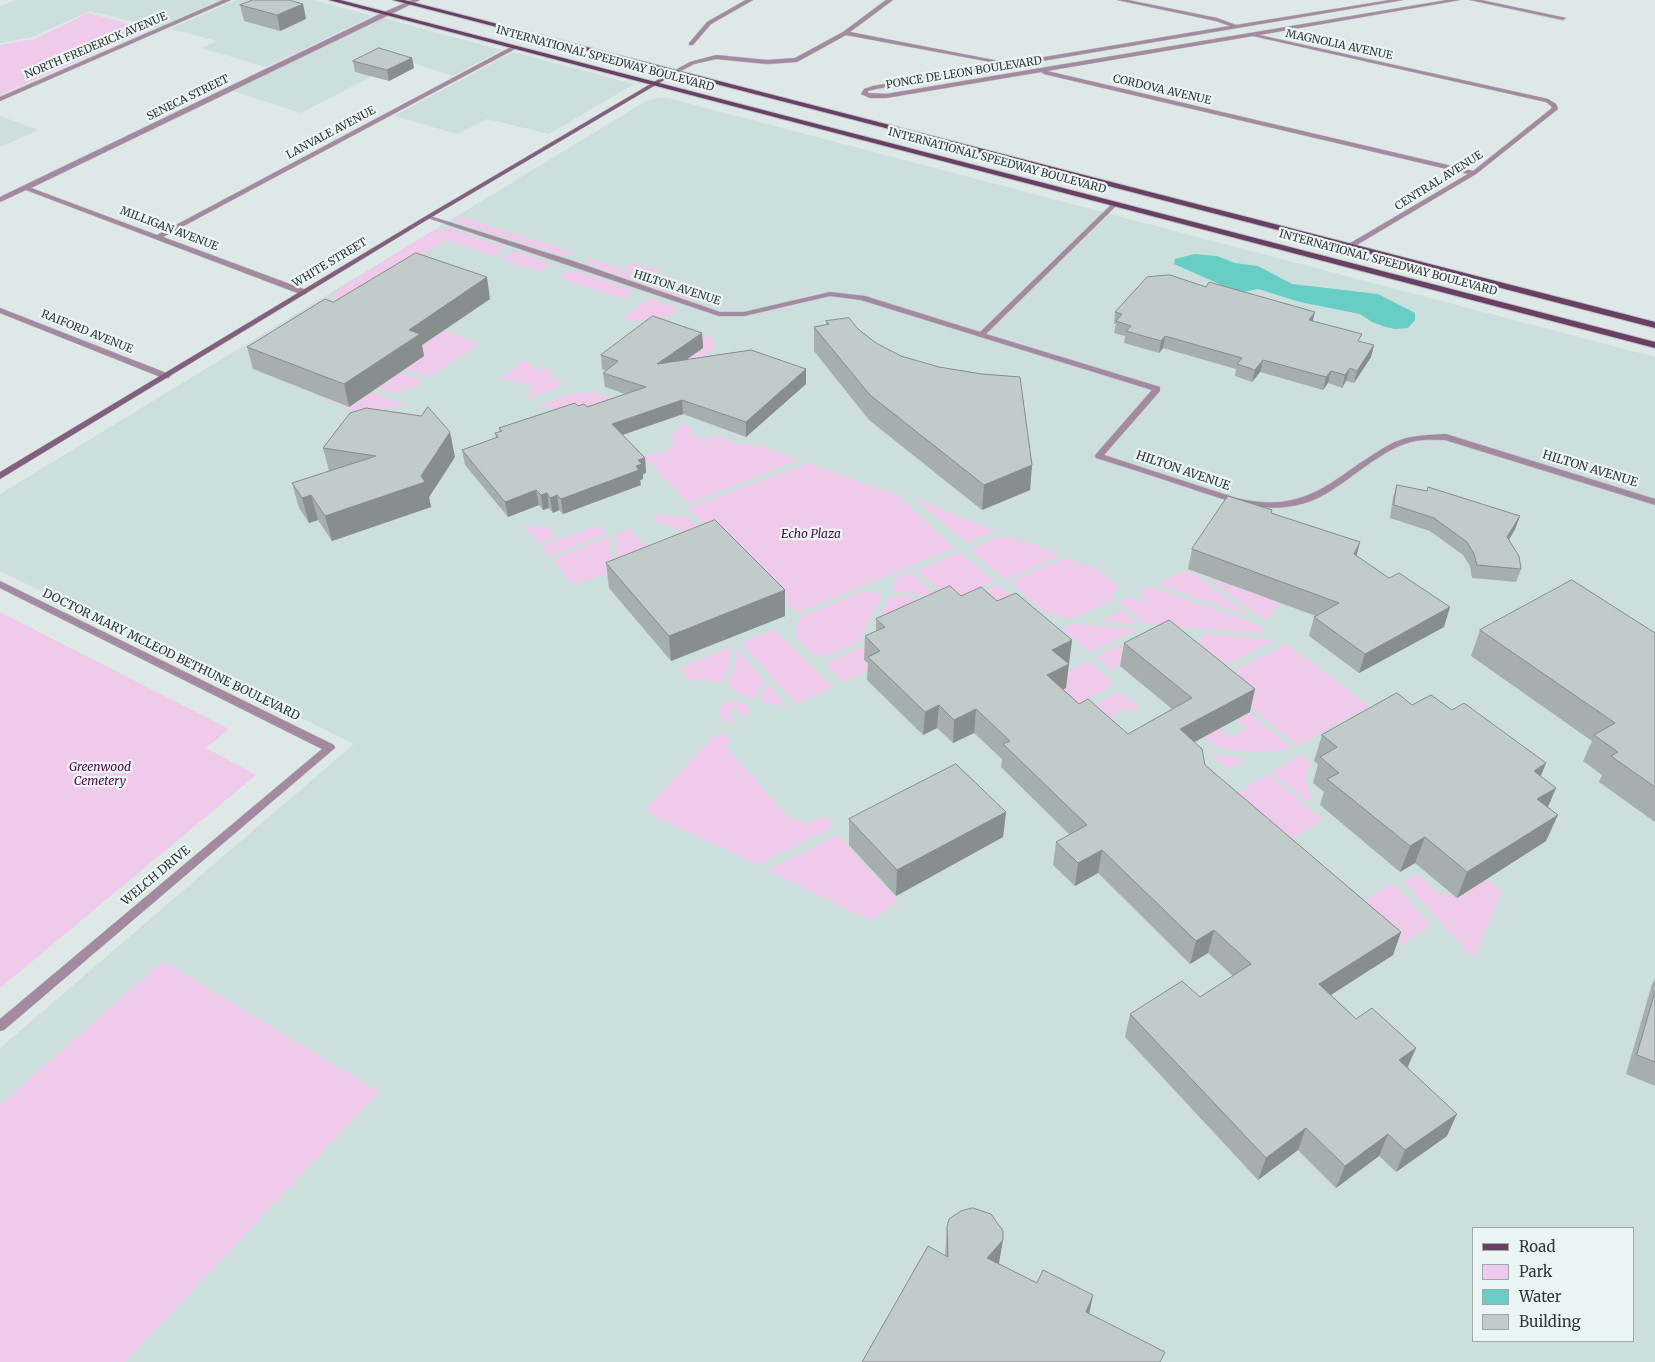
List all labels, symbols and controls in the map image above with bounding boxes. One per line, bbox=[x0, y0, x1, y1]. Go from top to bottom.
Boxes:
street label: NORTH FREDERICK AVENUE bbox=[23, 10, 169, 82]
street label: INTERNATIONAL SPEEDWAY BOULEVARD bbox=[494, 23, 716, 95]
street label: MAGNOLIA AVENUE bbox=[1284, 27, 1394, 63]
street label: PONCE DE LEON BOULEVARD bbox=[885, 54, 1043, 92]
street label: SENECA STREET bbox=[145, 72, 231, 124]
street label: CORDOVA AVENUE bbox=[1111, 72, 1213, 108]
street label: LANVALE AVENUE bbox=[284, 104, 378, 162]
street label: INTERNATIONAL SPEEDWAY BOULEVARD bbox=[886, 125, 1108, 197]
street label: CENTRAL AVENUE bbox=[1393, 149, 1485, 213]
street label: MILLIGAN AVENUE bbox=[118, 204, 220, 254]
street label: INTERNATIONAL SPEEDWAY BOULEVARD bbox=[1277, 227, 1499, 299]
street label: WHITE STREET bbox=[290, 236, 370, 290]
street label: HILTON AVENUE bbox=[632, 268, 722, 308]
street label: RAIFORD AVENUE bbox=[39, 308, 135, 356]
street label: HILTON AVENUE bbox=[1134, 448, 1232, 494]
street label: HILTON AVENUE bbox=[1541, 448, 1639, 490]
park label: Echo Plaza bbox=[781, 528, 841, 542]
street label: DOCTOR MARY MCLEOD BETHUNE BOULEVARD bbox=[40, 586, 302, 724]
park label: Greenwood Cemetery bbox=[69, 761, 131, 789]
street label: WELCH DRIVE bbox=[119, 843, 193, 909]
legend bbox=[1472, 1227, 1635, 1342]
text: Road bbox=[1519, 1237, 1555, 1256]
text: Park bbox=[1519, 1262, 1552, 1281]
text: Water bbox=[1519, 1287, 1561, 1306]
text: Building bbox=[1519, 1312, 1581, 1331]

